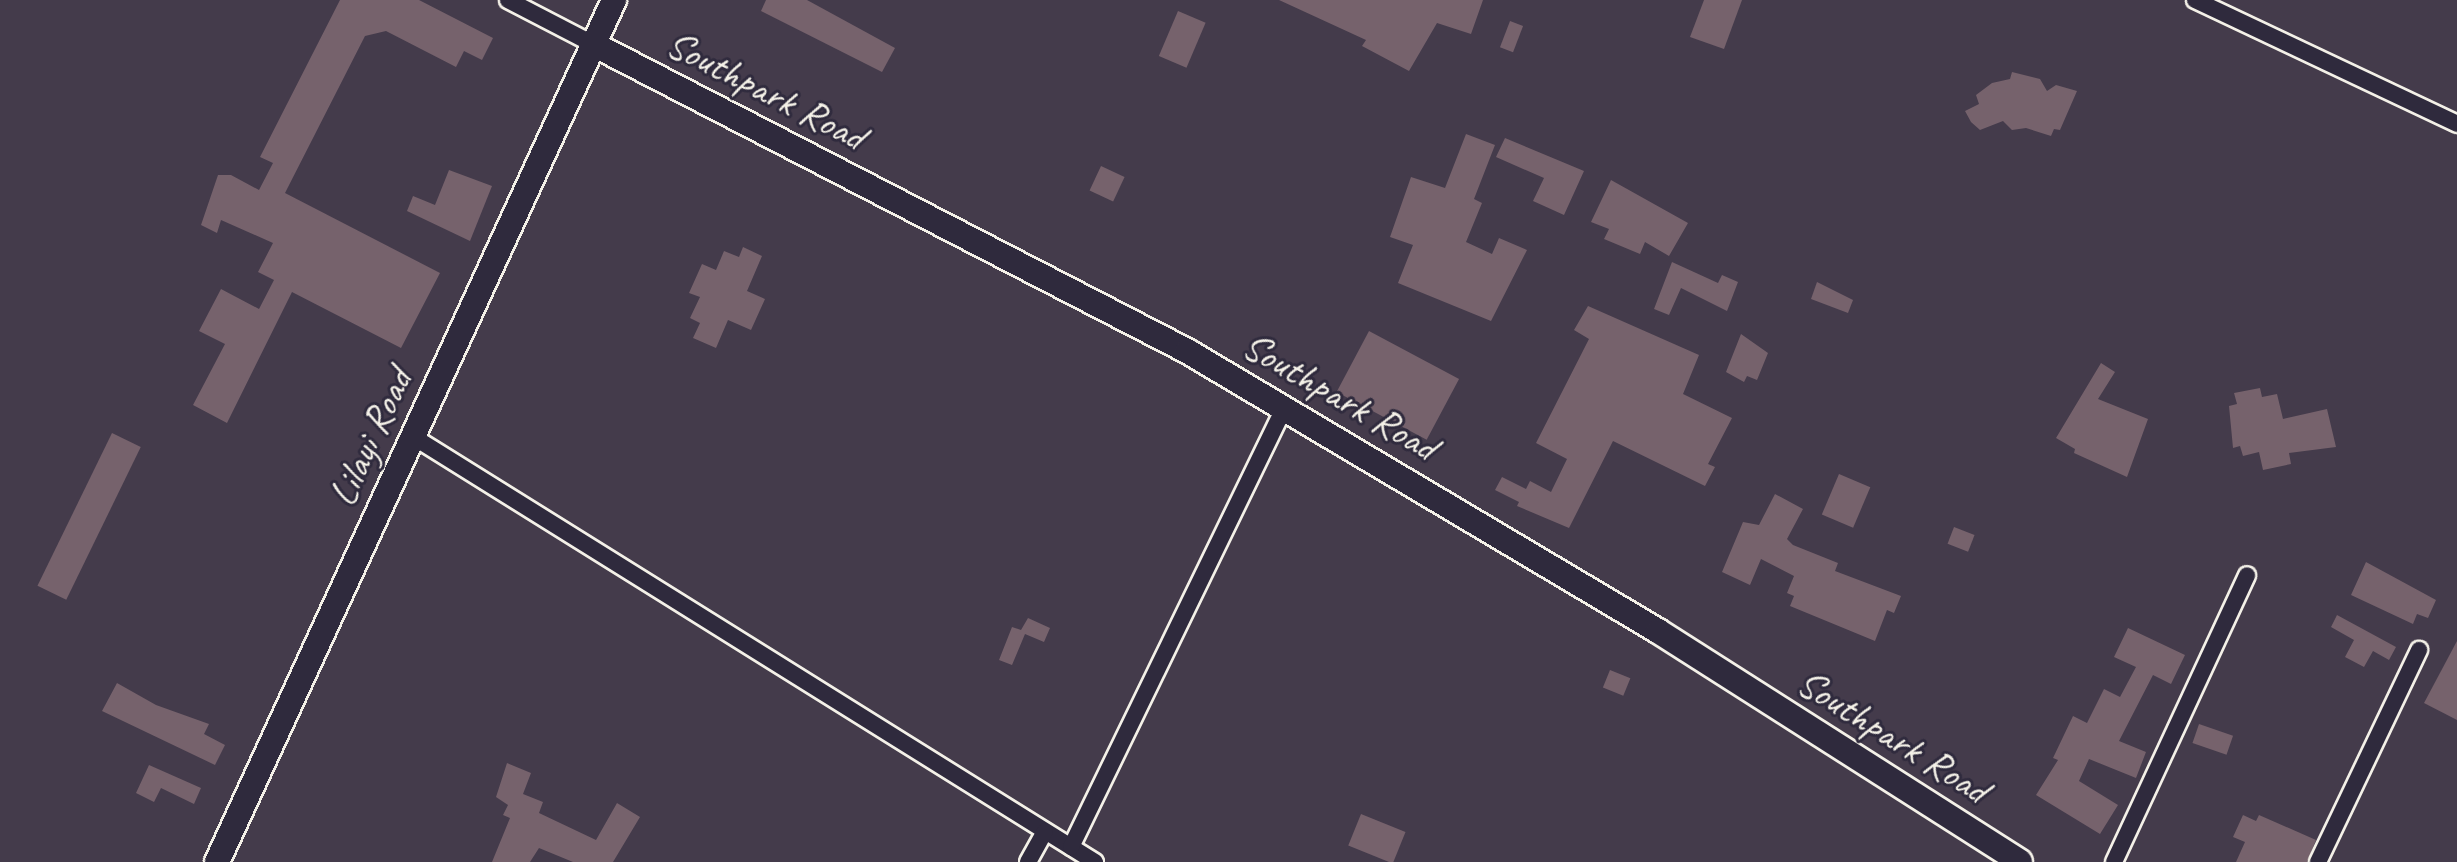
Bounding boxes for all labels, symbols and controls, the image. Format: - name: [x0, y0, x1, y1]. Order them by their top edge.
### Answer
- street label: Southpark Road: [659, 19, 873, 161]
- street label: Southpark Road: [1234, 321, 1446, 471]
- street label: Lilayi Road: [318, 361, 422, 513]
- street label: Southpark Road: [1788, 658, 1998, 814]

